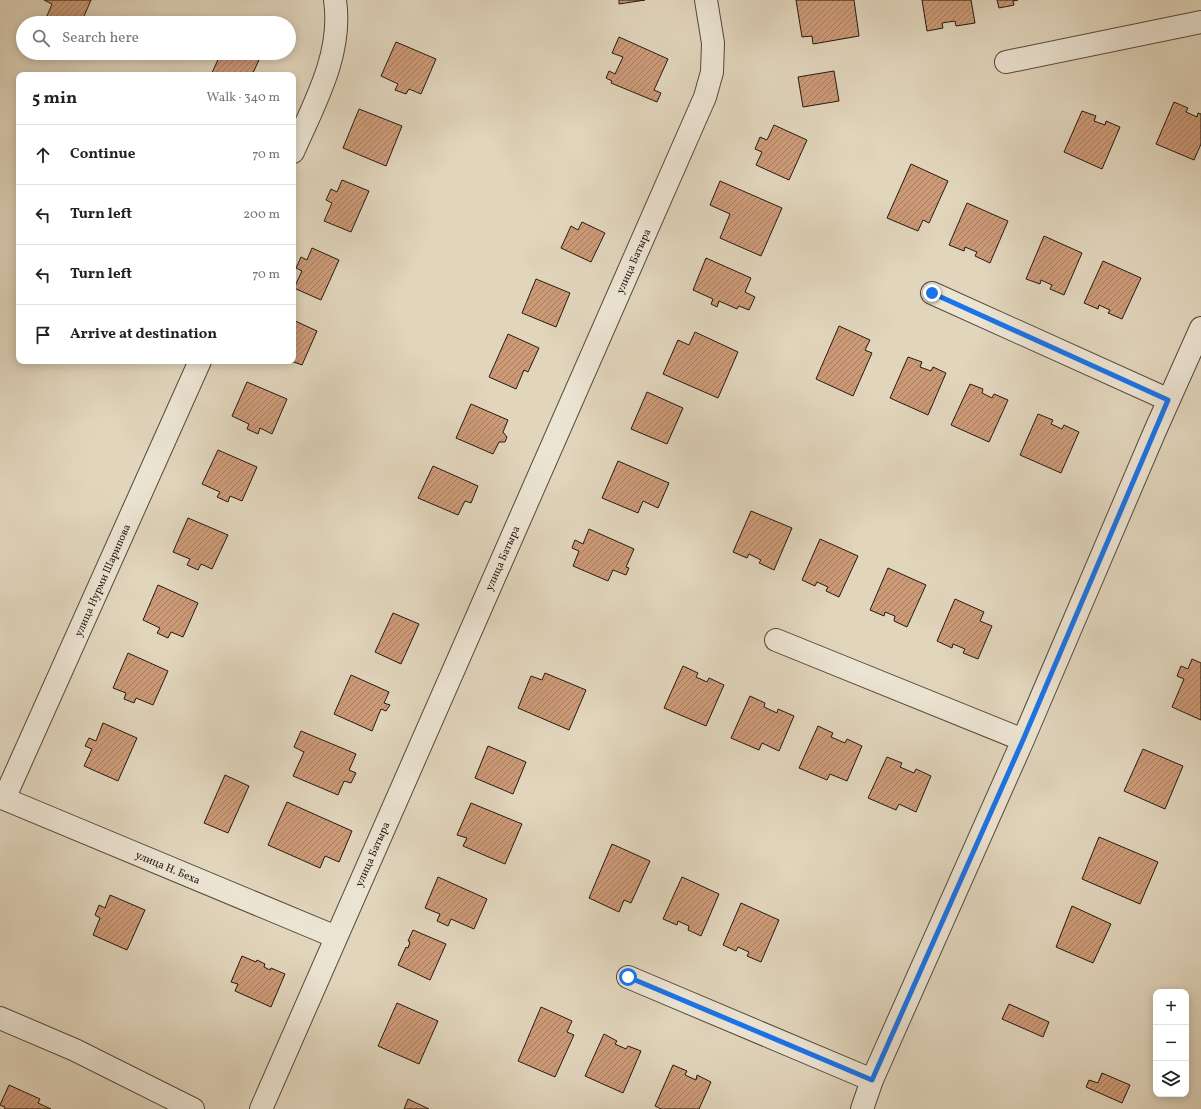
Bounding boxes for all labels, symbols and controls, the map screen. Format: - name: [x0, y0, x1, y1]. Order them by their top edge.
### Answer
- search box: [16, 16, 296, 60]
- icon: search: [30, 27, 52, 49]
- text: Search here: [62, 28, 139, 49]
- text: 5 min: [32, 87, 77, 110]
- text: Walk · 340 m: [207, 89, 280, 107]
- icon: ahead: [32, 144, 54, 166]
- text: Continue: [70, 144, 135, 165]
- text: 70 m: [252, 146, 280, 164]
- icon: left: [32, 204, 54, 226]
- text: Turn left: [70, 204, 132, 225]
- text: 200 m: [243, 206, 280, 224]
- street label: улица Батыра: [613, 226, 656, 296]
- icon: left: [32, 264, 54, 286]
- text: Turn left: [70, 264, 132, 285]
- text: 70 m: [252, 266, 280, 284]
- route end: [923, 284, 941, 302]
- icon: arrive: [32, 324, 54, 346]
- text: Arrive at destination: [70, 324, 217, 345]
- street label: улица Нурми Шарипова: [72, 521, 135, 639]
- street label: улица Батыра: [482, 523, 525, 593]
- street label: улица Батыра: [352, 819, 395, 889]
- street label: улица Н. Беха: [133, 848, 203, 889]
- route start: [619, 968, 637, 986]
- map controls: [1153, 989, 1189, 1097]
- button: +: [1153, 989, 1189, 1025]
- button: −: [1153, 1025, 1189, 1061]
- button: layers: [1153, 1061, 1189, 1097]

